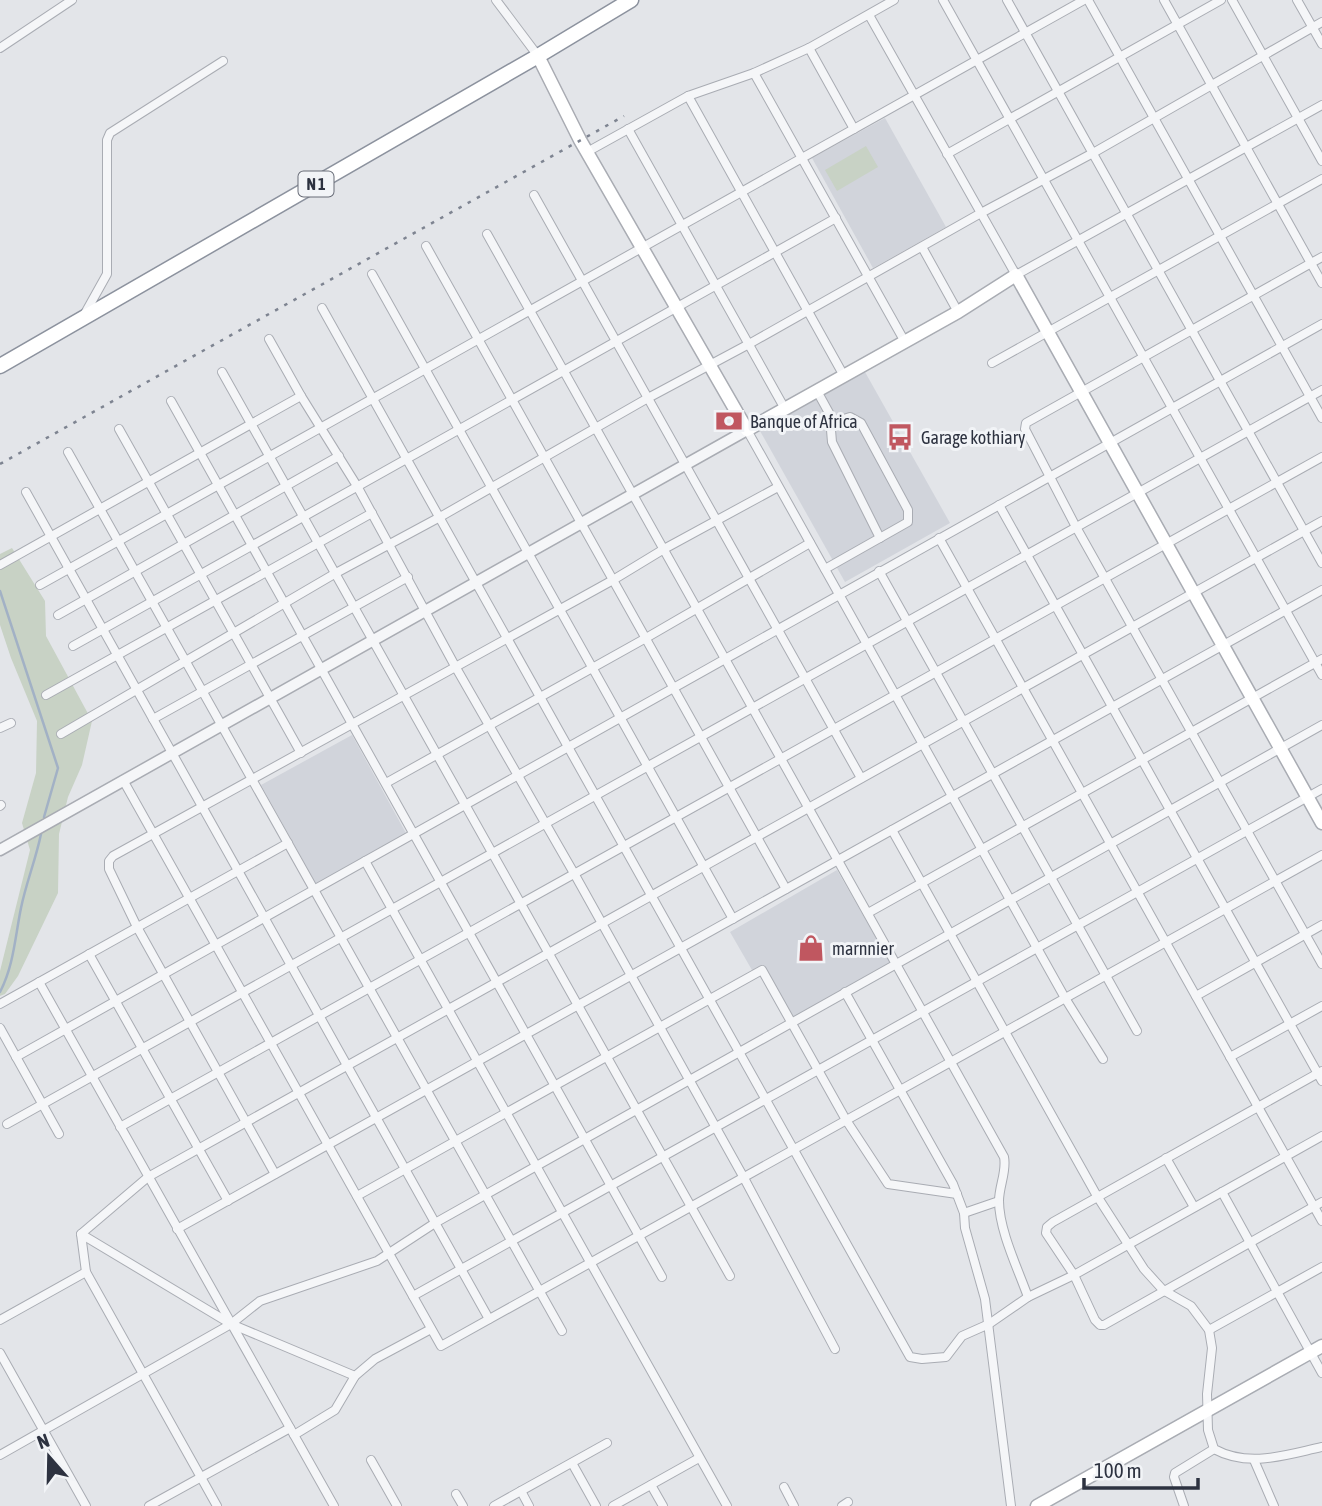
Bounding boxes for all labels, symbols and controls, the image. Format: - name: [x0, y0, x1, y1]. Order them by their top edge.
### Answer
- road number: N 1: [298, 172, 334, 196]
- bank icon: Banque of Africa: [714, 406, 744, 436]
- place label: Banque of Africa: [750, 411, 858, 432]
- bus stop icon: Garage kothiary: [885, 422, 915, 452]
- place label: Garage kothiary: [921, 427, 1025, 448]
- shop icon: marnnier: [796, 933, 826, 963]
- place label: marnnier: [832, 938, 894, 959]
- north arrow: [14, 1422, 84, 1492]
- text: N: [34, 1429, 52, 1453]
- scale bar: [1084, 1446, 1198, 1490]
- text: 100 m: [1094, 1458, 1142, 1482]

